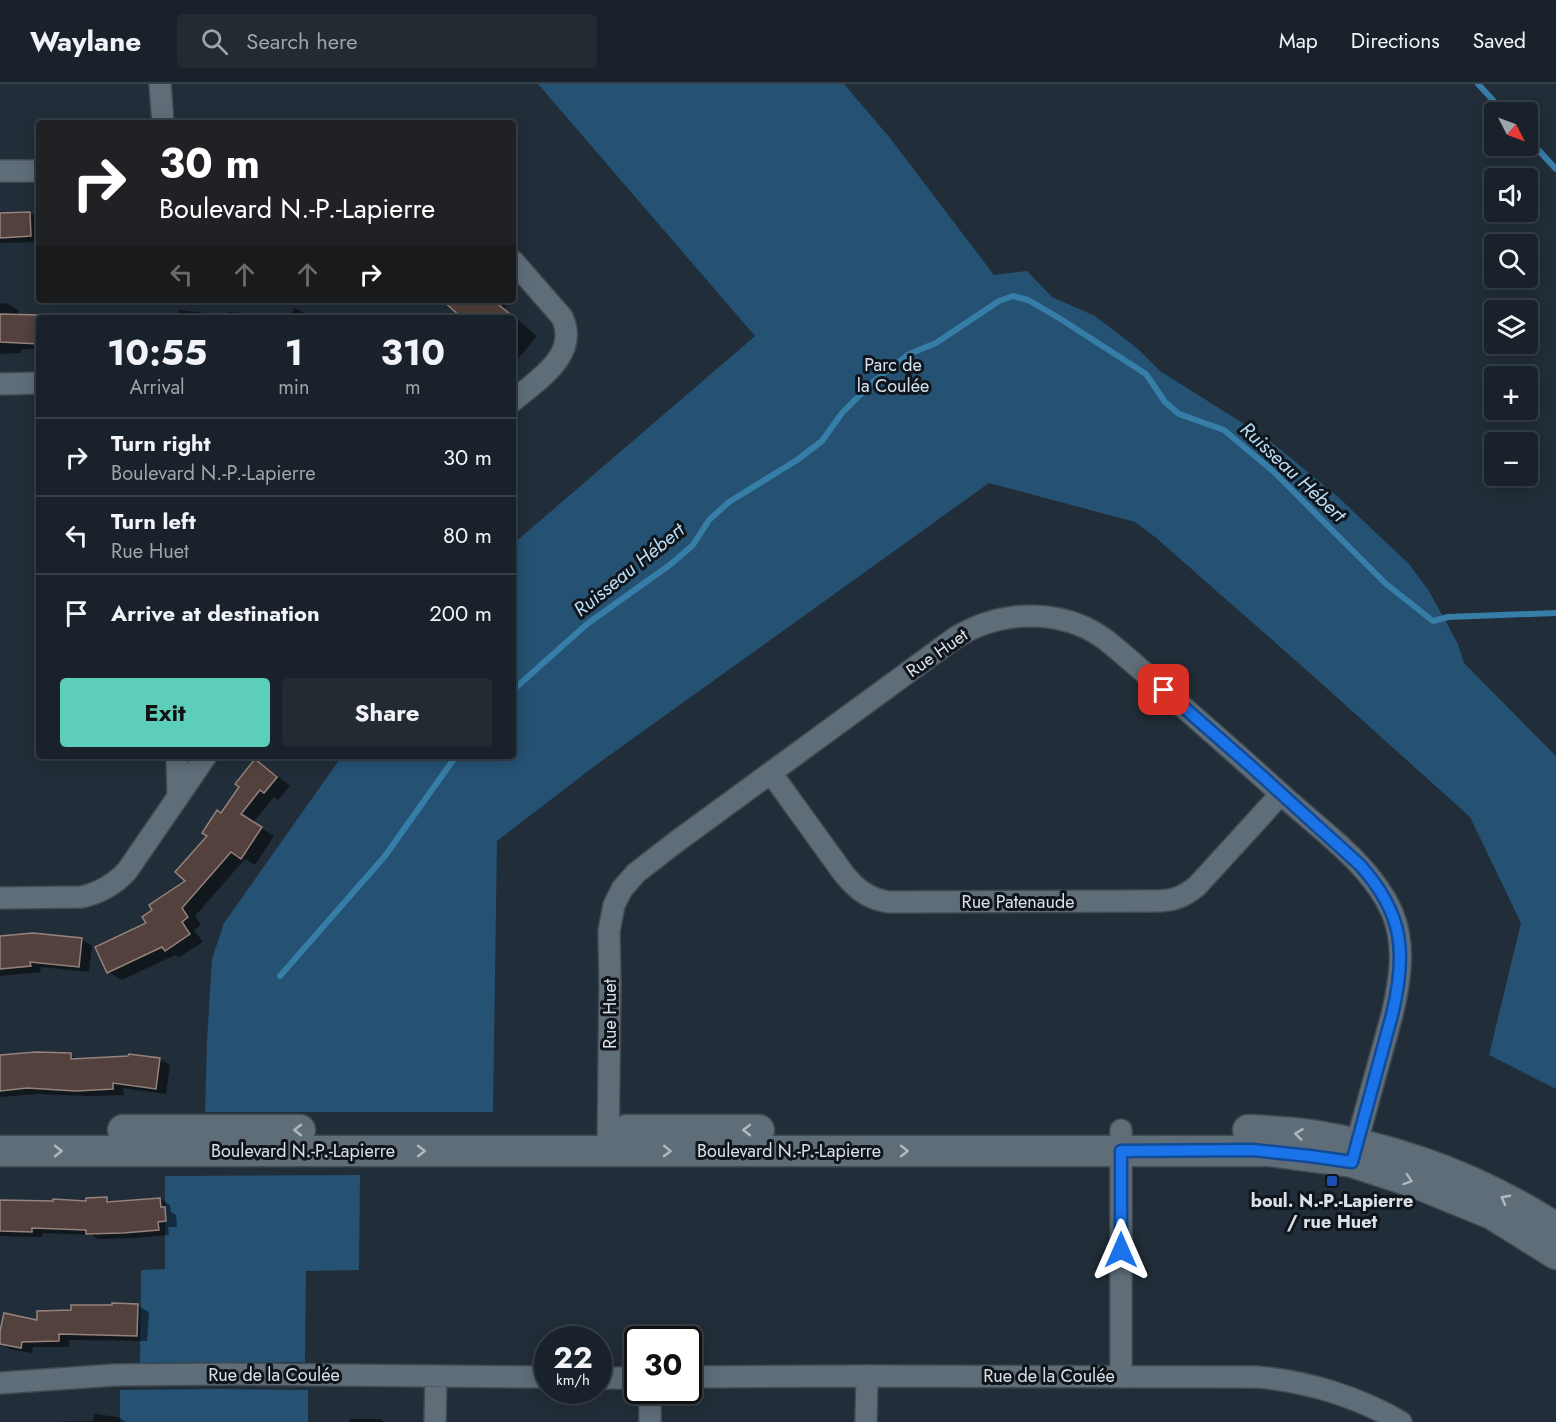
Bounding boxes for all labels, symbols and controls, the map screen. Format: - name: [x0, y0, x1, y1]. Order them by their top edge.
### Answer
- search box: [177, 14, 597, 68]
- text: Waylane: [30, 21, 141, 62]
- icon: search: [198, 25, 231, 58]
- text: Search here: [246, 25, 358, 57]
- text: Map: [1279, 26, 1318, 56]
- text: Directions: [1351, 26, 1440, 56]
- text: Saved: [1473, 26, 1526, 56]
- north arrow: [1484, 102, 1538, 156]
- map controls: [1484, 102, 1538, 486]
- text: 30 m: [159, 133, 260, 194]
- icon: right: [60, 144, 138, 222]
- button: sound: [1484, 168, 1538, 222]
- text: Boulevard N.-P.-Lapierre: [159, 189, 435, 228]
- button: search: [1484, 234, 1538, 288]
- icon: left: [165, 258, 198, 291]
- icon: ahead: [228, 258, 261, 291]
- icon: ahead: [291, 258, 324, 291]
- icon: right: [354, 258, 387, 291]
- button: layers: [1484, 300, 1538, 354]
- text: 10:55: [107, 326, 207, 378]
- text: 1: [285, 326, 303, 378]
- text: 310: [380, 326, 445, 378]
- park label: Parc de la Coulée: [857, 352, 929, 399]
- button: +: [1484, 366, 1538, 420]
- text: Arrival: [130, 373, 185, 402]
- text: min: [278, 373, 309, 402]
- text: m: [405, 373, 421, 402]
- water label: Ruisseau Hébert: [1234, 415, 1353, 530]
- text: Turn right: [111, 427, 211, 459]
- button: −: [1484, 432, 1538, 486]
- icon: right: [60, 441, 93, 474]
- text: 30 m: [443, 441, 492, 473]
- text: Boulevard N.-P.-Lapierre: [111, 459, 316, 488]
- text: Turn left: [111, 505, 196, 537]
- water label: Ruisseau Hébert: [567, 515, 692, 624]
- icon: left: [60, 519, 93, 552]
- text: 80 m: [443, 519, 492, 551]
- text: Rue Huet: [111, 537, 189, 566]
- icon: arrive: [60, 597, 93, 630]
- text: Arrive at destination: [111, 597, 320, 629]
- text: 200 m: [429, 597, 492, 629]
- street label: Rue Huet: [901, 622, 974, 684]
- pin: [1138, 664, 1189, 715]
- icon: arrive: [1147, 673, 1180, 706]
- button: Exit: [60, 678, 270, 747]
- button: Share: [282, 678, 492, 747]
- street label: Rue Patenaude: [962, 889, 1074, 915]
- street label: Rue Huet: [597, 978, 623, 1049]
- one-way arrow: [294, 1124, 303, 1136]
- one-way arrow: [743, 1124, 752, 1136]
- one-way arrow: [1295, 1128, 1304, 1140]
- street label: Boulevard N.-P.-Lapierre: [211, 1138, 395, 1164]
- street label: Boulevard N.-P.-Lapierre: [697, 1138, 881, 1164]
- one-way arrow: [54, 1145, 63, 1157]
- one-way arrow: [417, 1145, 426, 1157]
- one-way arrow: [662, 1145, 671, 1157]
- one-way arrow: [899, 1145, 908, 1157]
- one-way arrow: [1402, 1172, 1413, 1185]
- marker: boul. N.-P.-Lapierre / rue Huet: [1325, 1174, 1339, 1188]
- place label: boul. N.-P.-Lapierre / rue Huet: [1251, 1188, 1413, 1235]
- one-way arrow: [1501, 1195, 1511, 1206]
- position arrow: [1089, 1218, 1153, 1282]
- speed limit sign: 30: [624, 1326, 702, 1404]
- text: 22: [553, 1336, 593, 1379]
- street label: Rue de la Coulée: [208, 1362, 340, 1388]
- street label: Rue de la Coulée: [983, 1363, 1115, 1389]
- text: km/h: [556, 1369, 590, 1391]

